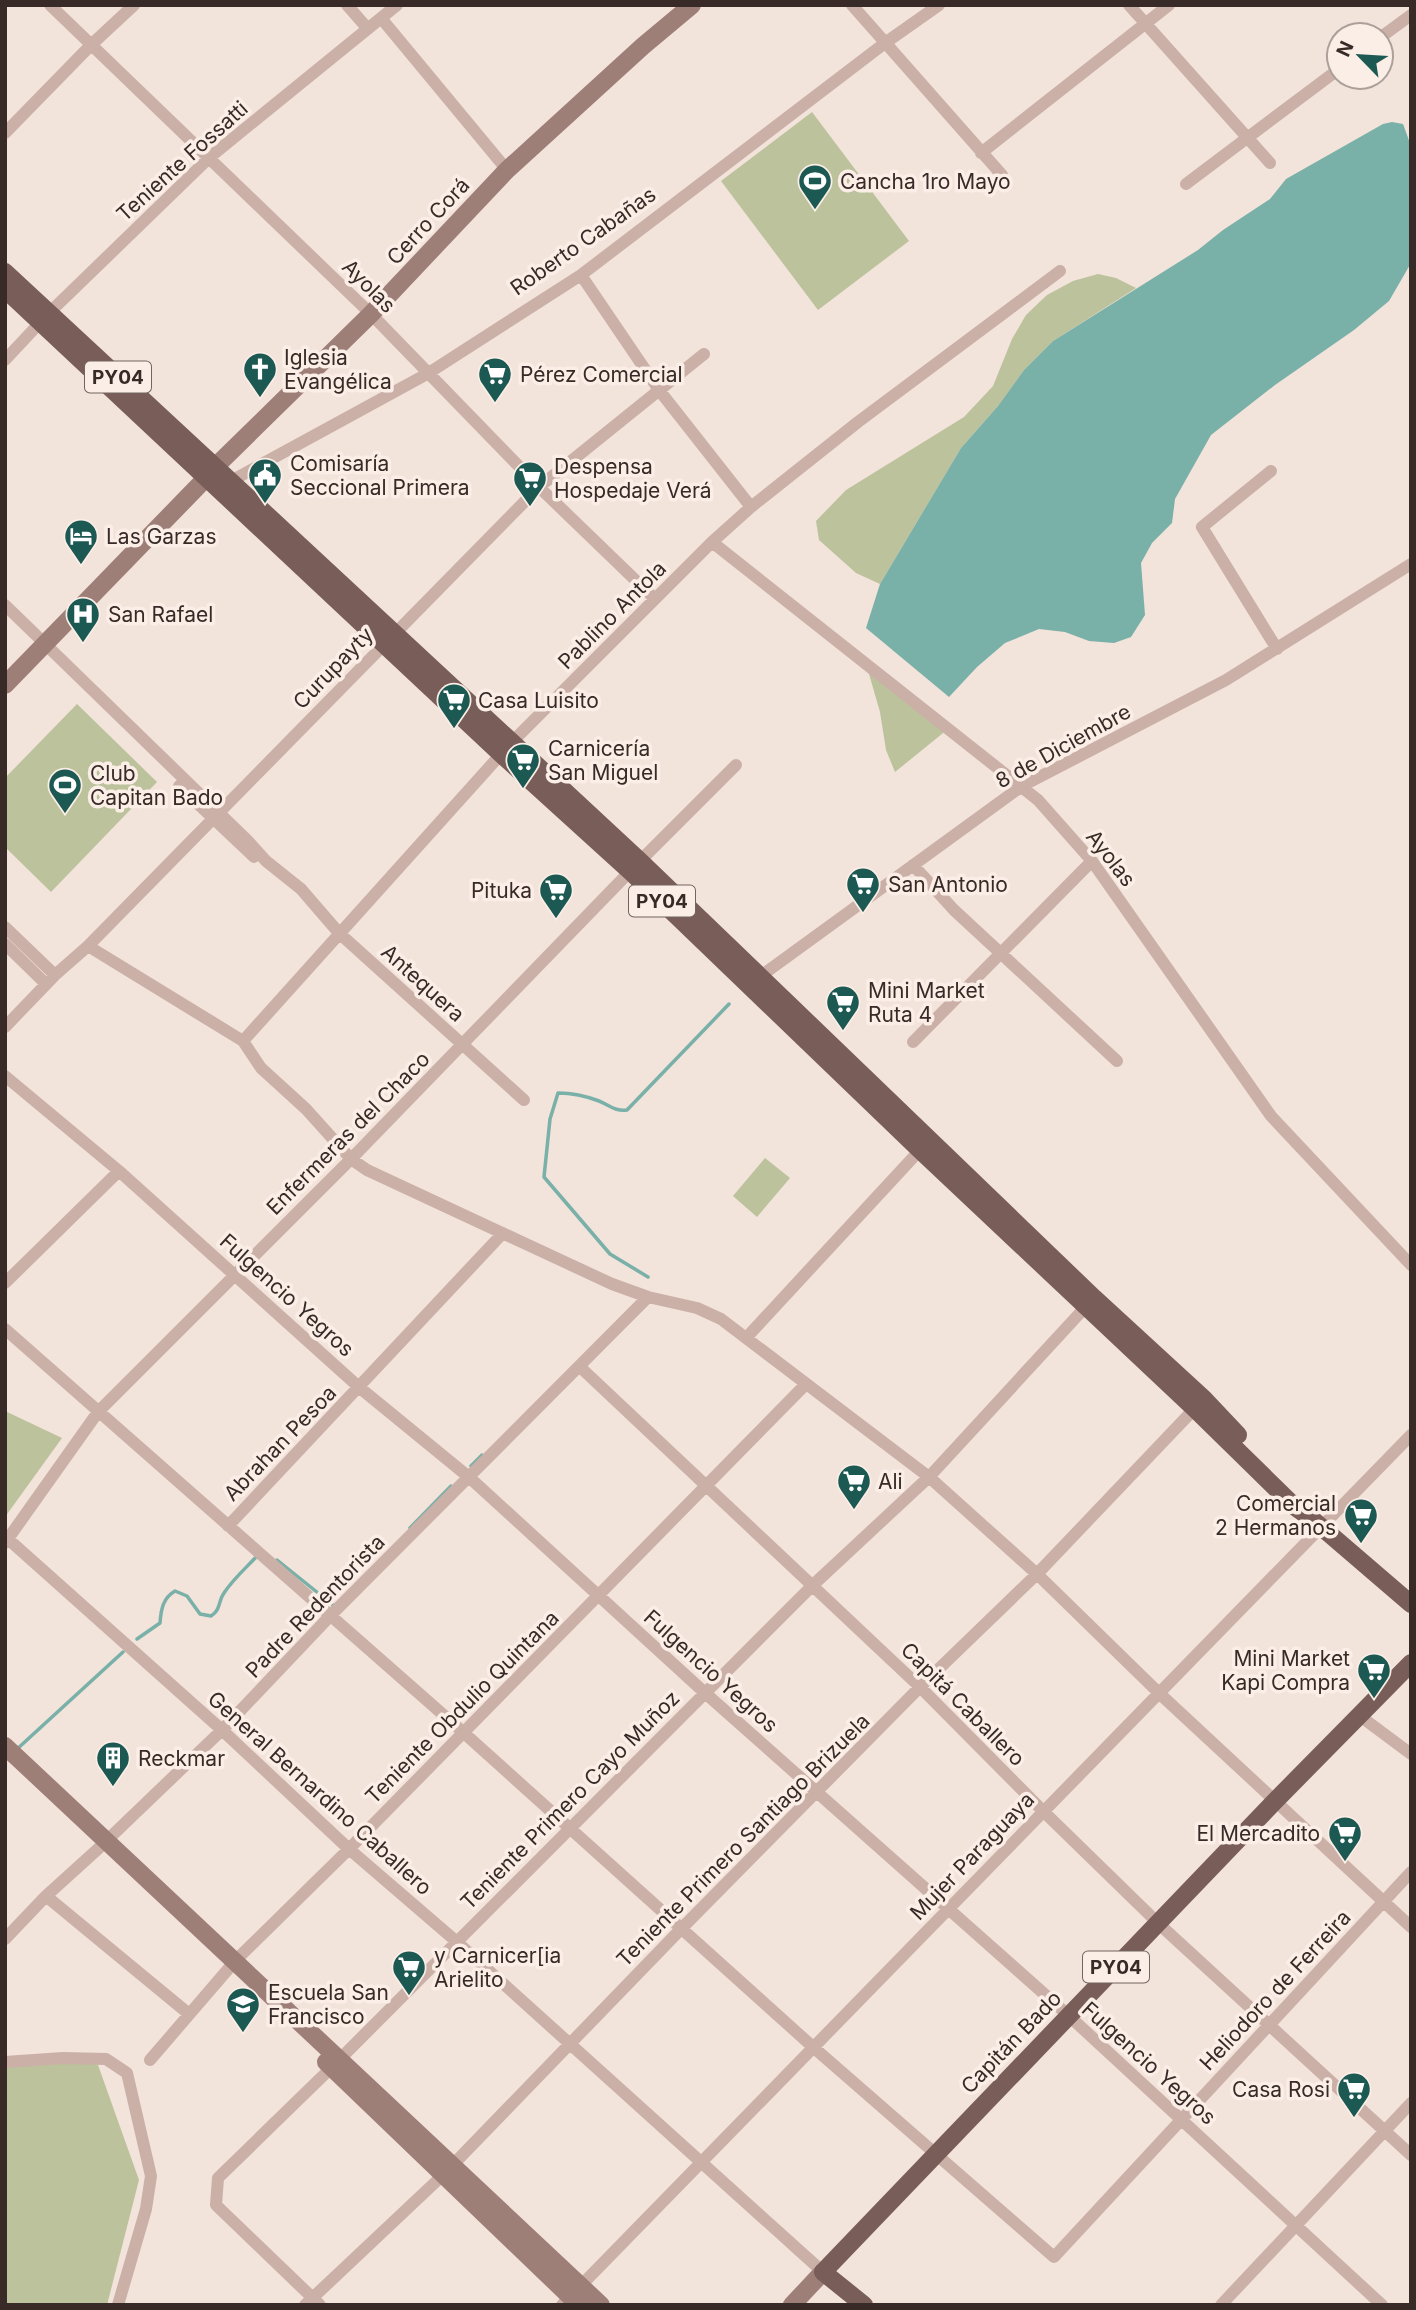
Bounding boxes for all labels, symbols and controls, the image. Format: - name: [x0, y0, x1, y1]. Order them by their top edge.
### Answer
- north arrow: [1325, 21, 1395, 91]
- text: N: [1332, 38, 1359, 60]
- street label: Teniente Fossatti: [111, 96, 253, 226]
- sports icon: Cancha 1ro Mayo: [796, 162, 834, 211]
- place label: Cancha 1ro Mayo: [840, 169, 1011, 194]
- street label: Cerro Corá: [382, 172, 474, 270]
- street label: Roberto Cabañas: [506, 182, 660, 300]
- street label: Ayolas: [337, 254, 401, 318]
- place label: Iglesia Evangélica: [284, 345, 392, 394]
- church icon: Iglesia Evangélica: [241, 350, 279, 399]
- supermarket icon: Pérez Comercial: [476, 355, 514, 404]
- road number: PY04: [85, 362, 151, 392]
- place label: Pérez Comercial: [520, 362, 683, 387]
- place label: Comisaría Seccional Primera: [290, 451, 470, 500]
- place label: Despensa Hospedaje Verá: [554, 454, 712, 503]
- public building icon: Comisaría Seccional Primera: [246, 456, 284, 505]
- supermarket icon: Despensa Hospedaje Verá: [511, 459, 549, 508]
- hotel icon: Las Garzas: [62, 517, 100, 566]
- place label: Las Garzas: [106, 524, 217, 549]
- street label: Pablino Antola: [553, 556, 671, 674]
- hospital icon: San Rafael: [64, 595, 102, 644]
- place label: San Rafael: [108, 602, 213, 627]
- street label: Curupayty: [288, 622, 378, 714]
- supermarket icon: Casa Luisito: [435, 681, 473, 730]
- place label: Casa Luisito: [478, 688, 599, 713]
- street label: 8 de Diciembre: [991, 699, 1135, 793]
- place label: Carnicería San Miguel: [548, 736, 658, 785]
- supermarket icon: Carnicería San Miguel: [504, 741, 542, 790]
- place label: Club Capitan Bado: [90, 761, 223, 810]
- sports icon: Club Capitan Bado: [46, 766, 84, 815]
- street label: Ayolas: [1081, 825, 1141, 891]
- supermarket icon: San Antonio: [844, 865, 882, 914]
- supermarket icon: Pituka: [537, 871, 575, 920]
- place label: San Antonio: [888, 872, 1008, 897]
- place label: Pituka: [471, 878, 532, 903]
- road number: PY04: [629, 886, 695, 917]
- street label: Antequera: [376, 939, 470, 1027]
- place label: Mini Market Ruta 4: [868, 978, 985, 1027]
- supermarket icon: Mini Market Ruta 4: [824, 983, 862, 1032]
- street label: Enfermeras del Chaco: [261, 1046, 435, 1220]
- street label: Fulgencio Yegros: [215, 1228, 359, 1362]
- street label: Abrahan Pesoa: [219, 1380, 341, 1506]
- supermarket icon: Ali: [835, 1462, 873, 1511]
- place label: Ali: [878, 1469, 903, 1494]
- place label: Comercial 2 Hermanos: [1215, 1491, 1336, 1540]
- supermarket icon: Comercial 2 Hermanos: [1342, 1496, 1380, 1545]
- street label: Padre Redentorista: [240, 1529, 390, 1683]
- street label: Fulgencio Yegros: [639, 1604, 783, 1738]
- street label: Teniente Obdulio Quintana: [360, 1605, 564, 1809]
- street label: Capitá Caballero: [896, 1637, 1030, 1771]
- place label: Mini Market Kapi Compra: [1221, 1646, 1350, 1695]
- supermarket icon: Mini Market Kapi Compra: [1355, 1651, 1393, 1700]
- street label: Teniente Primero Cayo Muñoz: [455, 1685, 685, 1915]
- street label: General Bernardino Caballero: [203, 1686, 437, 1900]
- street label: Teniente Primero Santiago Brizuela: [611, 1708, 875, 1972]
- building icon: Reckmar: [94, 1739, 132, 1788]
- place label: Reckmar: [138, 1746, 225, 1771]
- street label: Mujer Paraguaya: [905, 1787, 1039, 1925]
- supermarket icon: El Mercadito: [1326, 1814, 1364, 1863]
- place label: El Mercadito: [1196, 1821, 1320, 1846]
- street label: Heliodoro de Ferreira: [1194, 1905, 1356, 2075]
- place label: y Carnicer[ia Arielito: [434, 1943, 561, 1992]
- supermarket icon: y Carnicer[ia Arielito: [390, 1948, 428, 1997]
- road number: PY04: [1083, 1952, 1149, 1982]
- place label: Escuela San Francisco: [268, 1980, 389, 2029]
- school or university icon: Escuela San Francisco: [224, 1985, 262, 2034]
- street label: Capitán Bado: [956, 1985, 1066, 2099]
- street label: Fulgencio Yegros: [1077, 1996, 1221, 2130]
- supermarket icon: Casa Rosi: [1335, 2070, 1373, 2119]
- place label: Casa Rosi: [1232, 2077, 1330, 2102]

